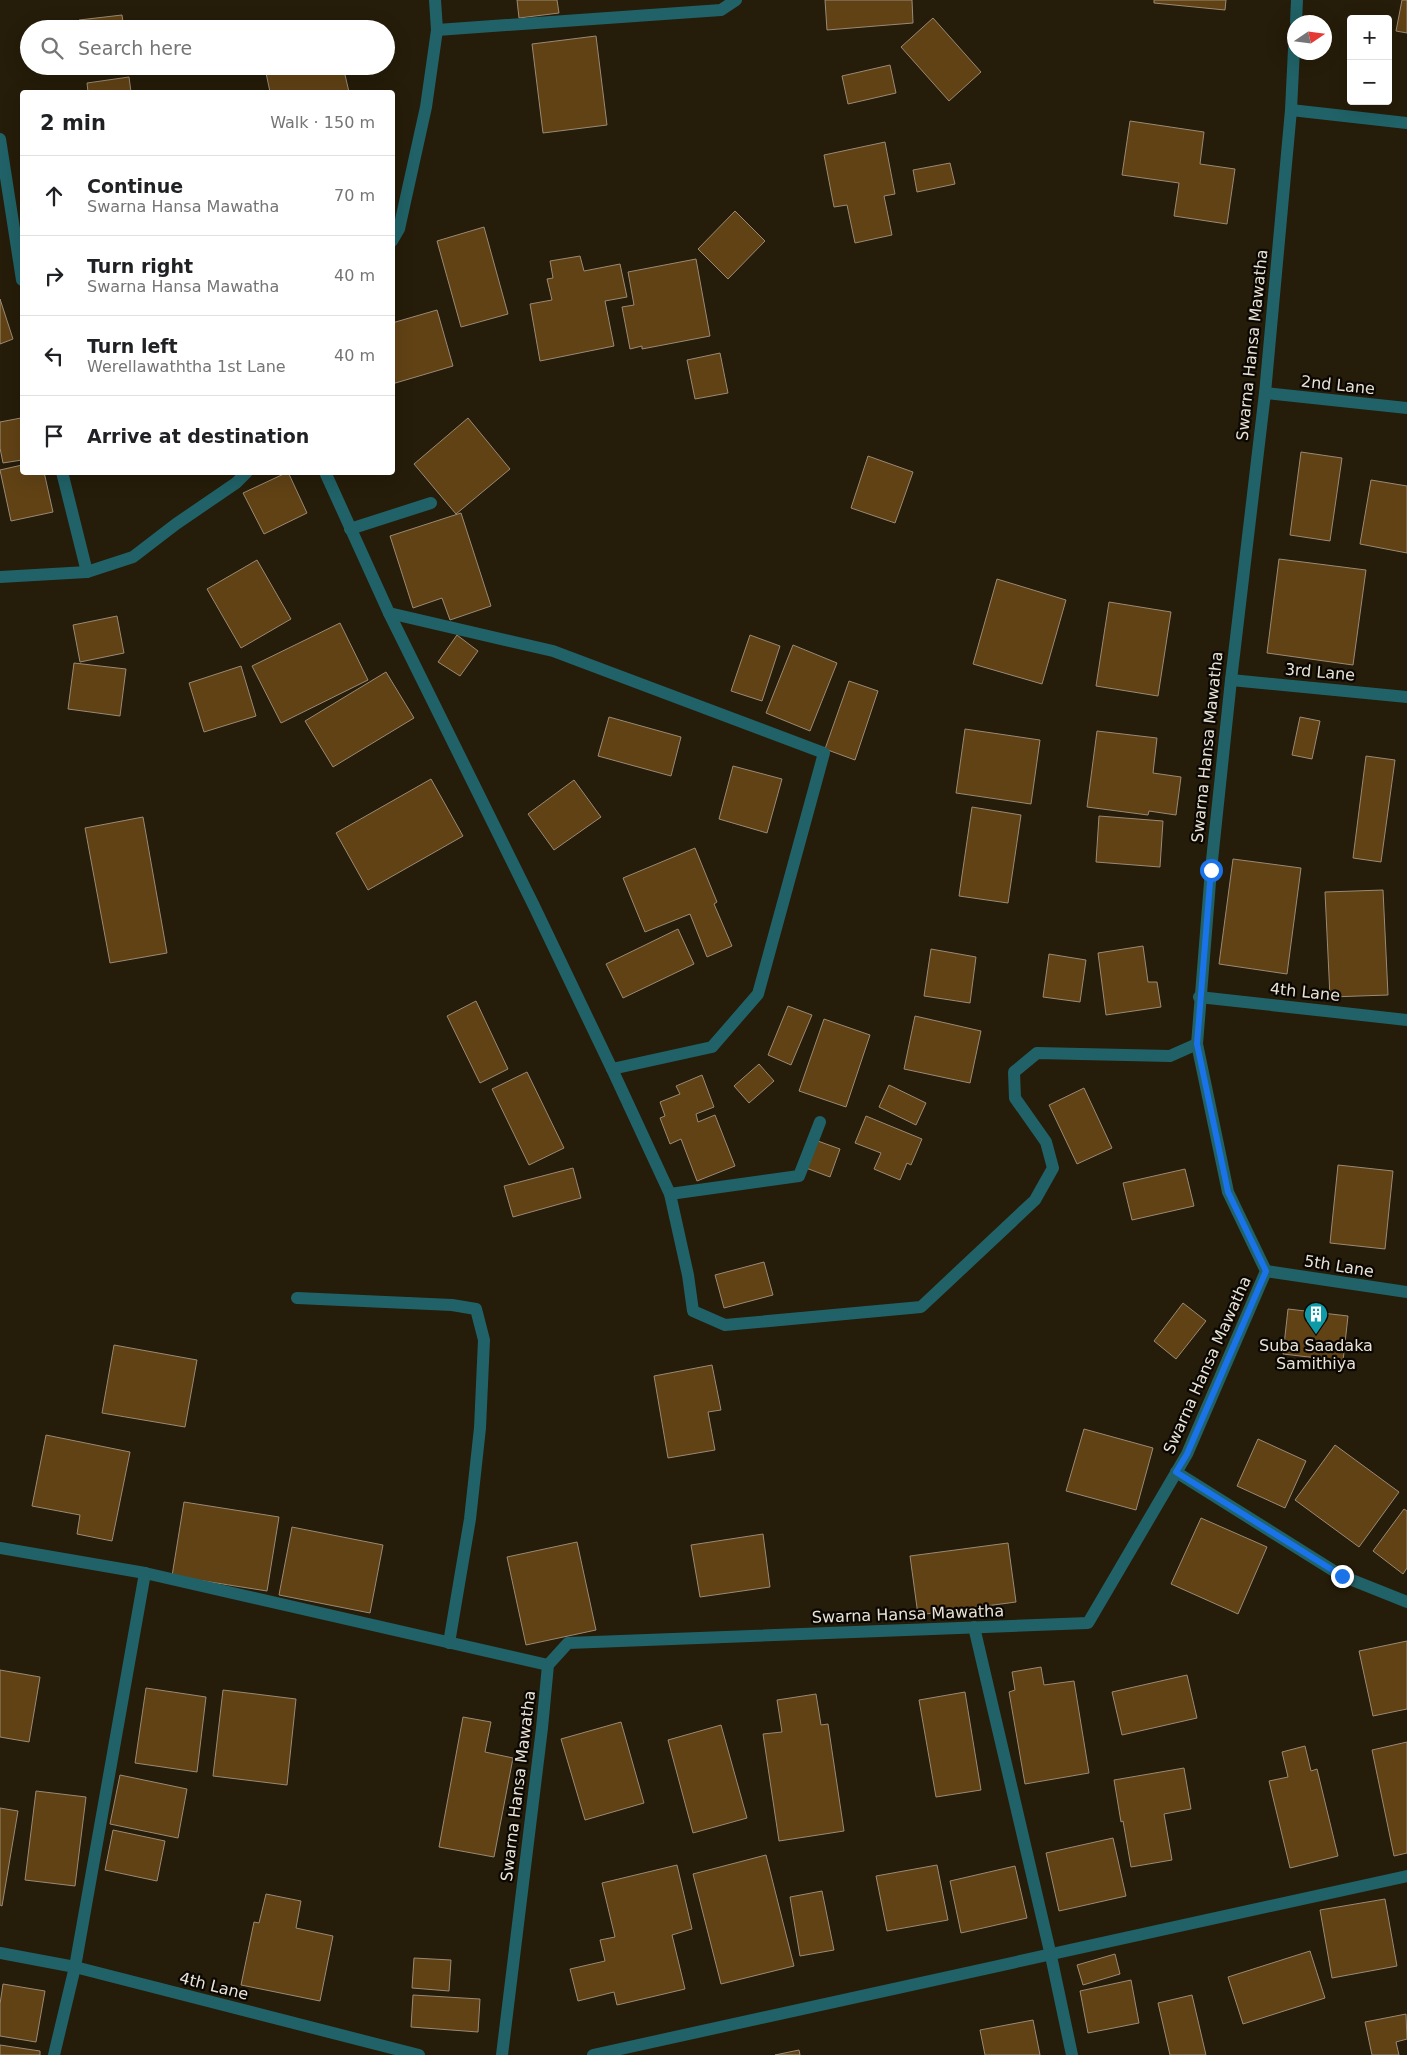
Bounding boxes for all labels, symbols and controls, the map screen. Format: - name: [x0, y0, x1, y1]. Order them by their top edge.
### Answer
- north arrow: [1287, 15, 1332, 60]
- map controls: [1347, 15, 1392, 105]
- button: +: [1347, 15, 1392, 60]
- search box: [20, 20, 395, 75]
- icon: search: [38, 34, 66, 62]
- text: Search here: [78, 37, 192, 59]
- button: −: [1347, 60, 1392, 105]
- text: 2 min: [40, 111, 106, 135]
- text: Walk · 150 m: [270, 113, 375, 132]
- text: Continue: [87, 175, 183, 197]
- icon: ahead: [40, 182, 68, 210]
- text: 70 m: [334, 186, 375, 205]
- text: Swarna Hansa Mawatha: [87, 197, 279, 216]
- street label: Swarna Hansa Mawatha: [1233, 248, 1271, 442]
- text: Turn right: [87, 255, 193, 277]
- icon: right: [40, 262, 68, 290]
- text: 40 m: [334, 266, 375, 285]
- text: Swarna Hansa Mawatha: [87, 277, 279, 296]
- text: Turn left: [87, 335, 178, 357]
- icon: left: [40, 342, 68, 370]
- text: 40 m: [334, 346, 375, 365]
- text: Werellawaththa 1st Lane: [87, 357, 286, 376]
- street label: 2nd Lane: [1300, 372, 1376, 398]
- icon: arrive: [40, 422, 68, 450]
- text: Arrive at destination: [87, 425, 309, 447]
- street label: Swarna Hansa Mawatha: [1188, 650, 1226, 844]
- street label: 3rd Lane: [1284, 659, 1356, 685]
- route start: [1200, 859, 1223, 882]
- street label: 4th Lane: [1269, 979, 1341, 1005]
- street label: 5th Lane: [1303, 1251, 1375, 1281]
- street label: Swarna Hansa Mawatha: [1159, 1273, 1255, 1457]
- building icon: Suba Saadaka Samithiya: [1303, 1301, 1329, 1335]
- place label: Suba Saadaka Samithiya: [1259, 1336, 1373, 1373]
- route end: [1331, 1565, 1354, 1588]
- street label: Swarna Hansa Mawatha: [812, 1601, 1004, 1627]
- street label: Swarna Hansa Mawatha: [497, 1689, 539, 1883]
- street label: 4th Lane: [178, 1968, 250, 2004]

